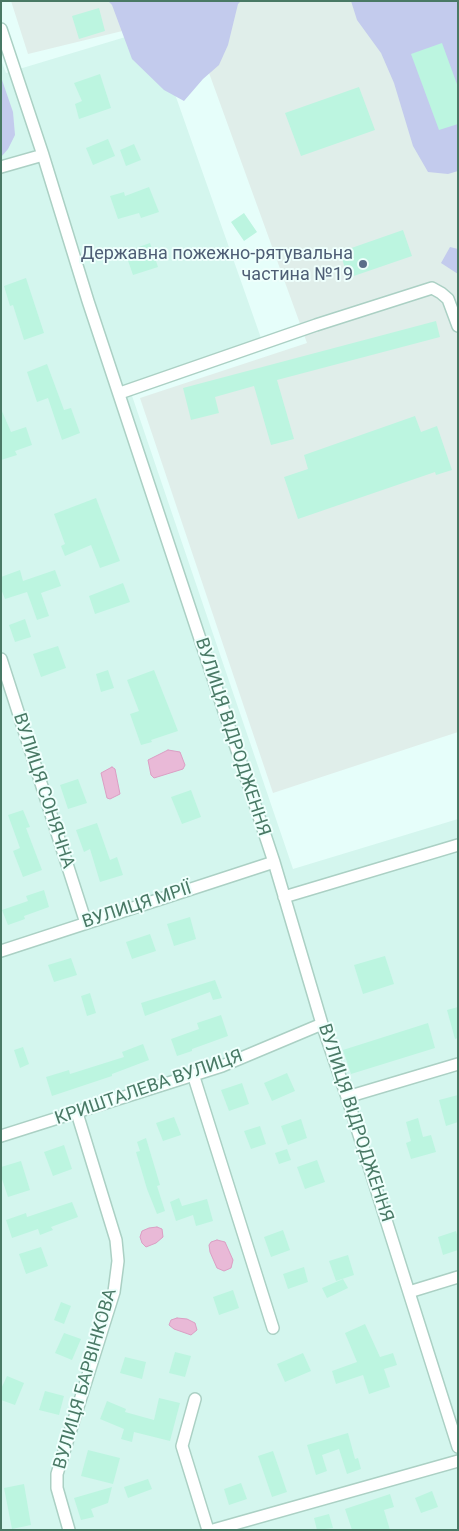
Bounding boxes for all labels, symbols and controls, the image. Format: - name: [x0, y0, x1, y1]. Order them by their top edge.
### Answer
- place label: Державна пожежно-рятувальна частина №19: [81, 243, 353, 286]
- marker: Державна пожежно-рятувальна частина №19: [357, 258, 369, 270]
- street label: ВУЛИЦЯ ВІДРОДЖЕННЯ: [190, 635, 274, 839]
- street label: ВУЛИЦЯ СОНЯЧНА: [8, 711, 78, 871]
- street label: ВУЛИЦЯ МРІЇ: [80, 878, 194, 934]
- street label: ВУЛИЦЯ ВІДРОДЖЕННЯ: [313, 1021, 397, 1225]
- street label: КРИШТАЛЕВА ВУЛИЦЯ: [52, 1046, 246, 1130]
- street label: ВУЛИЦЯ БАРВІНКОВА: [50, 1286, 122, 1472]

